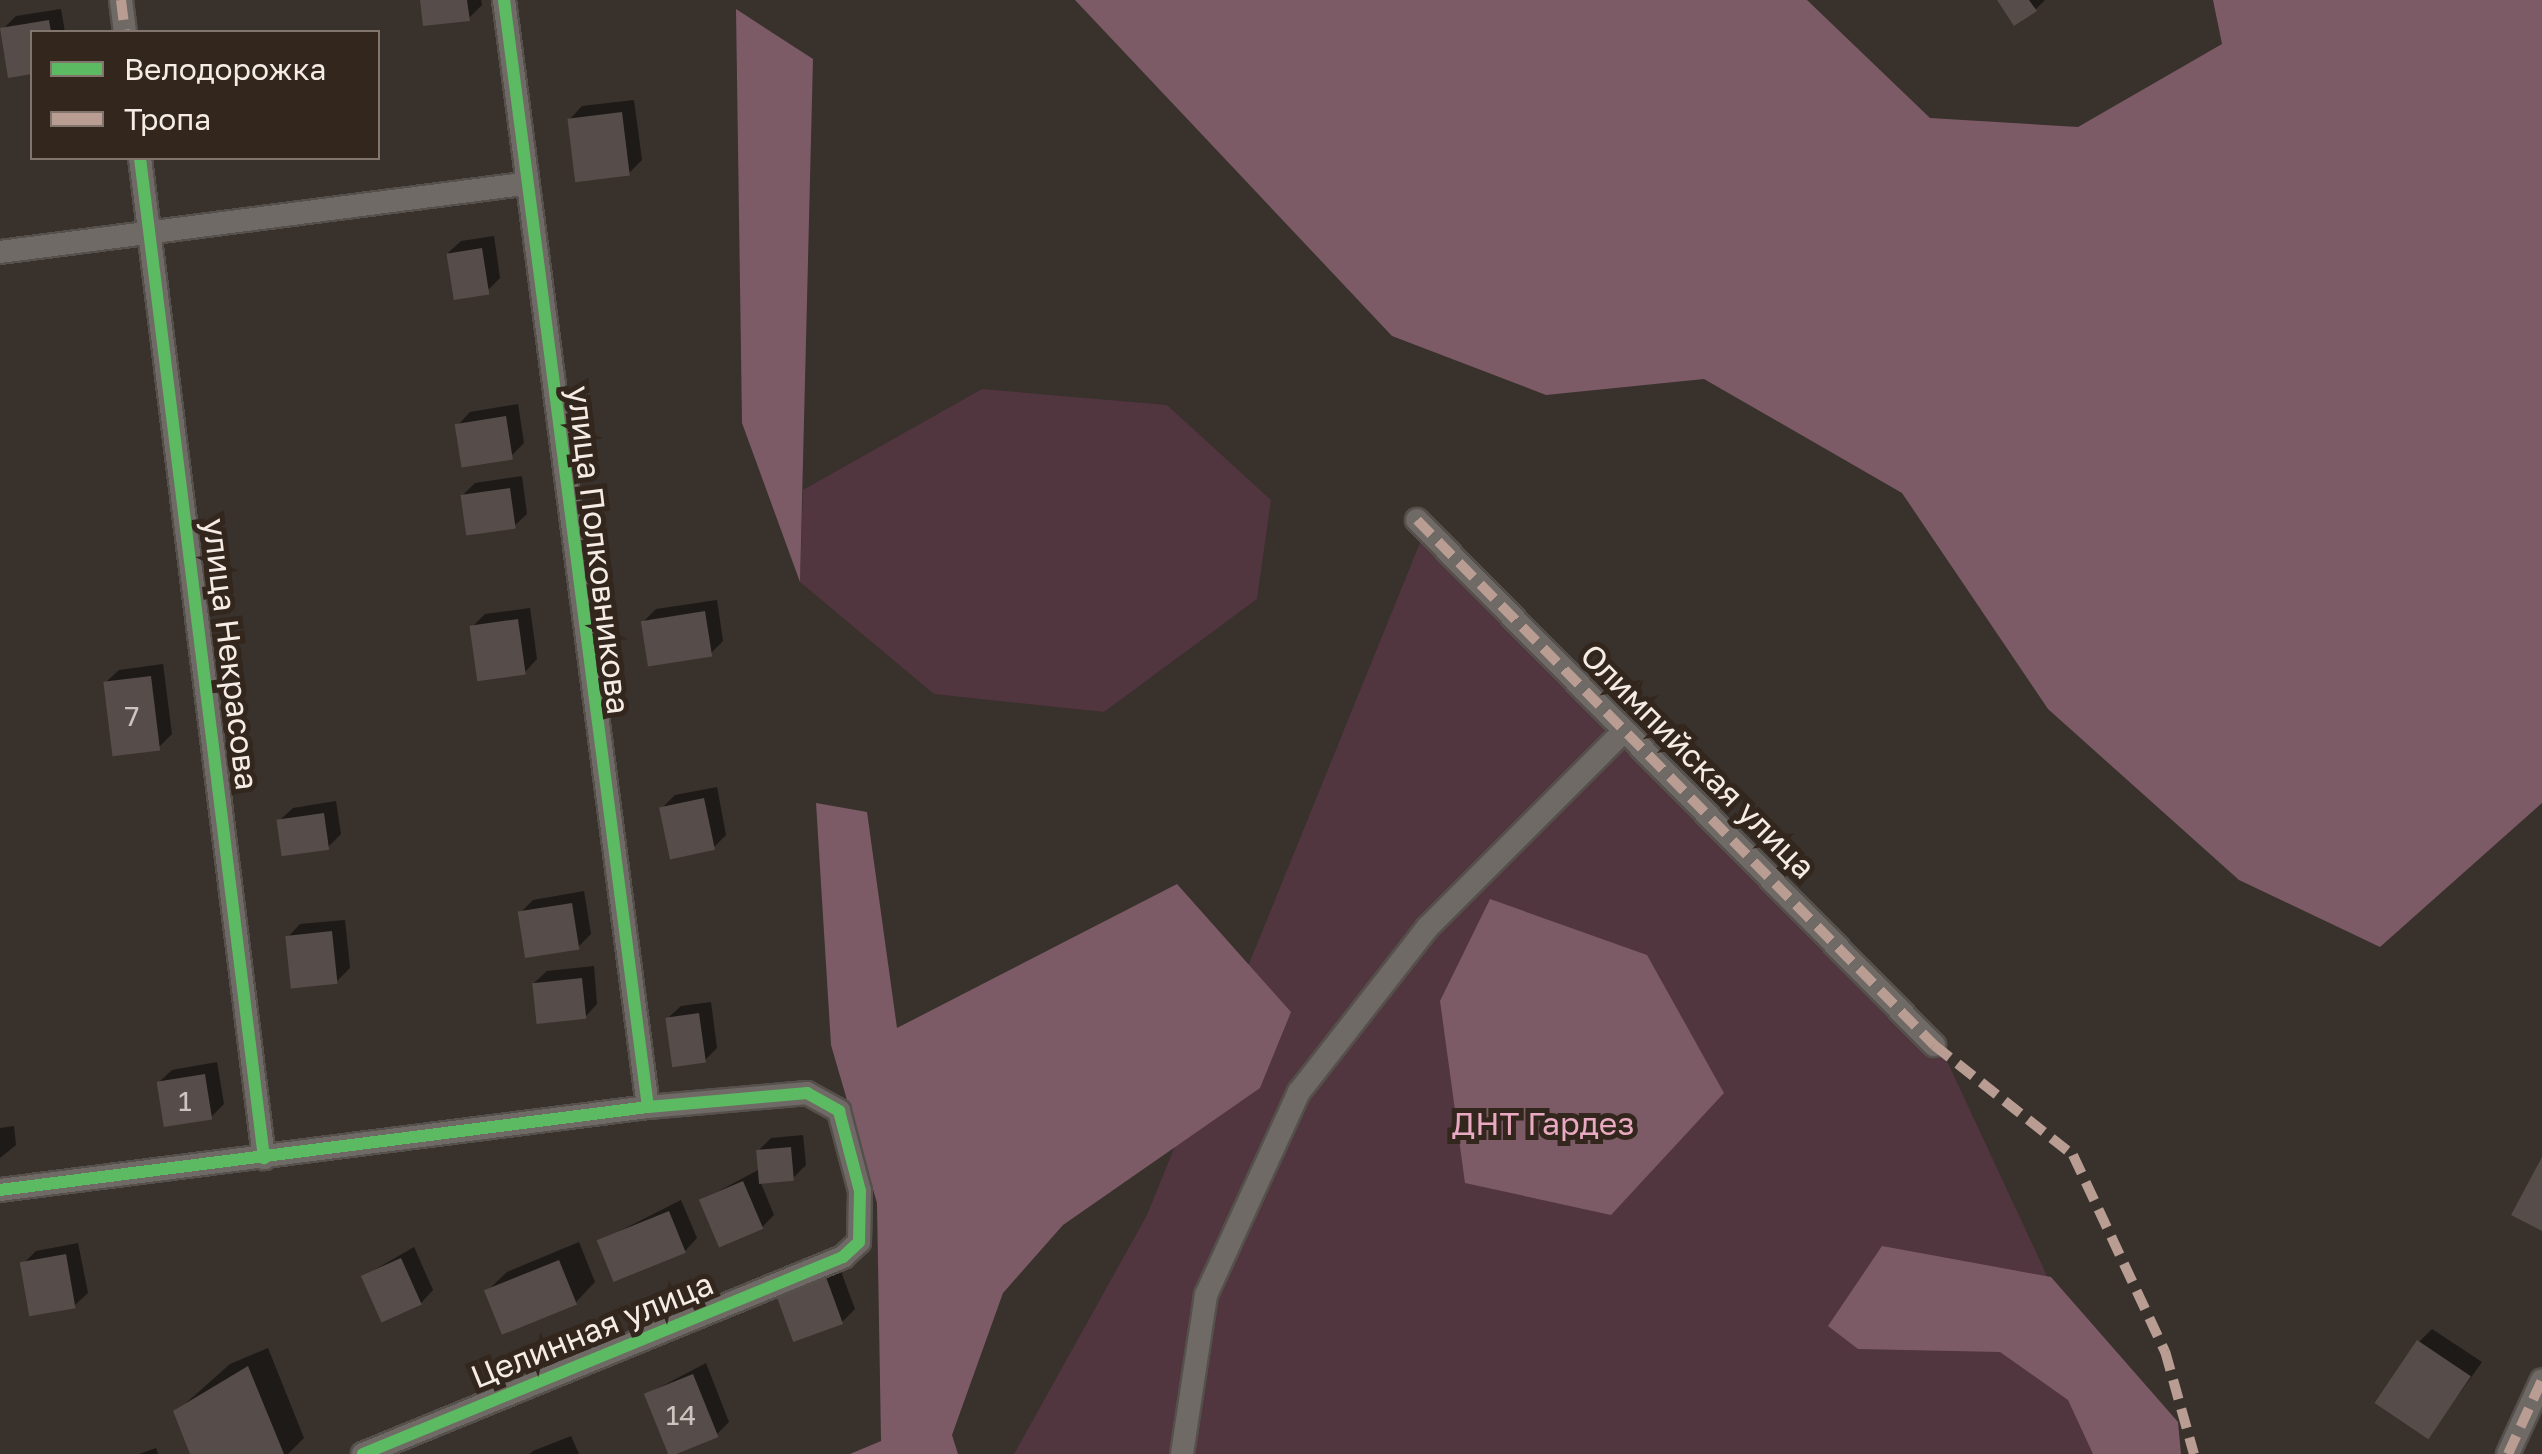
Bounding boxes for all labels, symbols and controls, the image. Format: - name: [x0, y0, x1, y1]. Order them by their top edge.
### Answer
- legend: [30, 30, 380, 160]
- text: Велодорожка: [124, 51, 326, 87]
- text: Тропа: [124, 101, 211, 137]
- street label: улица Полковникова: [560, 384, 638, 716]
- street label: улица Некрасова: [195, 516, 267, 792]
- street label: Олимпийская улица: [1573, 636, 1823, 886]
- house number: 7: [125, 699, 139, 733]
- house number: 1: [178, 1084, 192, 1118]
- park label: ДНТ Гардез: [1452, 1104, 1634, 1142]
- street label: Целинная улица: [465, 1264, 719, 1396]
- house number: 14: [666, 1398, 696, 1432]

